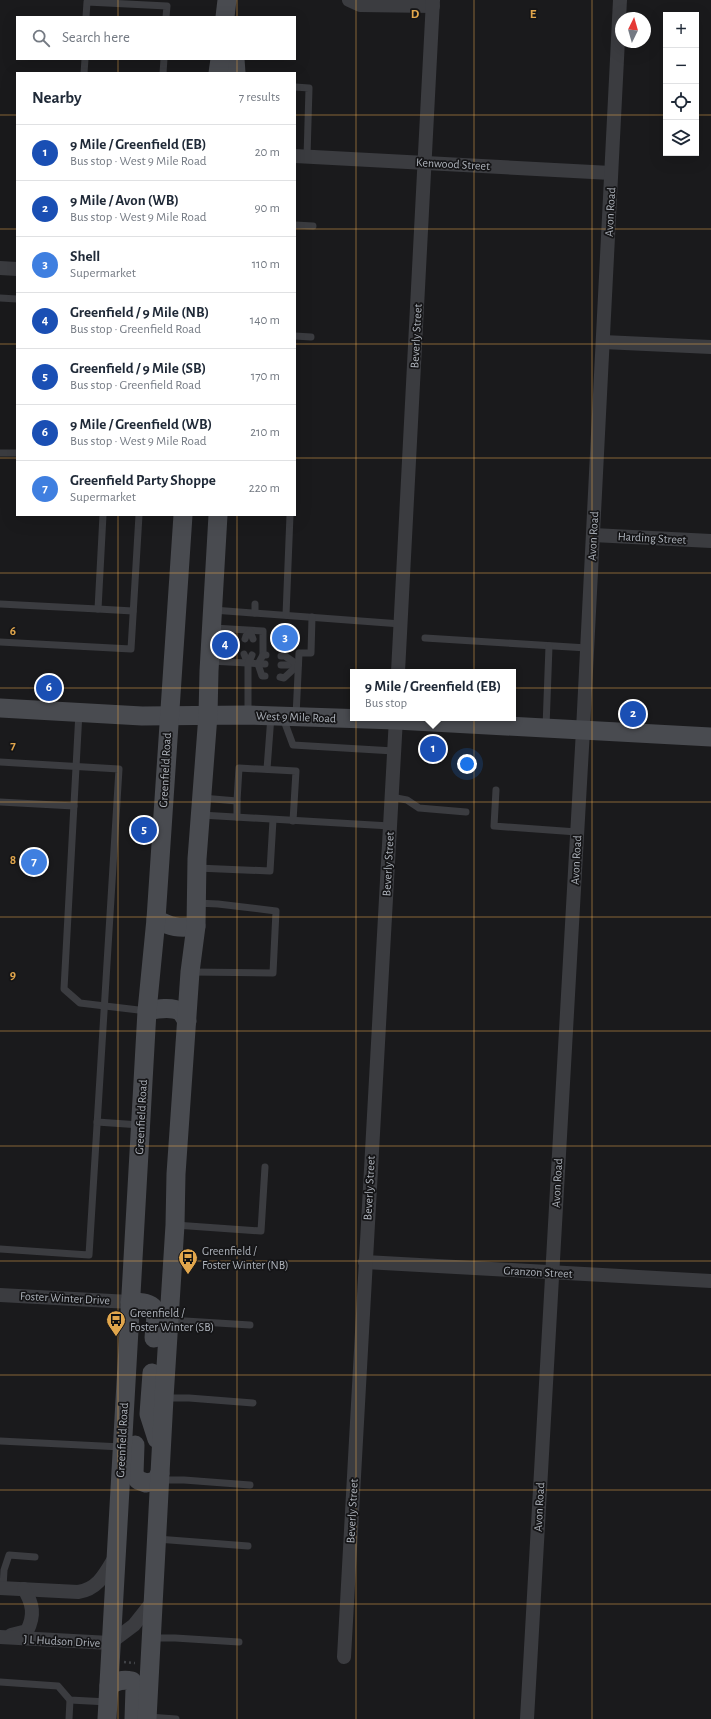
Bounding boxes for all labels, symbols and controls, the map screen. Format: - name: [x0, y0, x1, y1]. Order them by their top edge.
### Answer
- text: D: [411, 8, 420, 21]
- text: E: [530, 8, 537, 21]
- north arrow: [615, 12, 651, 48]
- map controls: [663, 12, 699, 156]
- button: +: [663, 12, 699, 48]
- search box: [16, 16, 296, 60]
- icon: search: [30, 27, 52, 49]
- text: Search here: [62, 30, 130, 45]
- button: −: [663, 48, 699, 84]
- button: locate: [663, 84, 699, 120]
- text: Nearby: [32, 89, 82, 106]
- text: 7 results: [239, 91, 280, 104]
- button: layers: [663, 120, 699, 156]
- text: 9 Mile / Greenfield (EB): [70, 137, 206, 152]
- text: 1: [43, 146, 47, 159]
- text: 20 m: [255, 146, 280, 159]
- text: Bus stop · West 9 Mile Road: [70, 155, 207, 168]
- street label: Kenwood Street: [416, 156, 490, 172]
- street label: Avon Road: [603, 187, 617, 237]
- text: 9 Mile / Avon (WB): [70, 193, 179, 208]
- text: 2: [42, 202, 48, 215]
- text: 90 m: [254, 202, 280, 215]
- text: Bus stop · West 9 Mile Road: [70, 211, 207, 224]
- text: Shell: [70, 249, 100, 264]
- text: 3: [42, 258, 48, 271]
- text: 110 m: [252, 258, 280, 271]
- text: Supermarket: [70, 267, 136, 280]
- street label: Beverly Street: [408, 303, 425, 369]
- text: Greenfield / 9 Mile (NB): [70, 305, 209, 320]
- text: 4: [42, 314, 48, 327]
- text: 140 m: [250, 314, 280, 327]
- text: Bus stop · Greenfield Road: [70, 323, 201, 336]
- text: Greenfield / 9 Mile (SB): [70, 361, 206, 376]
- text: 5: [42, 370, 48, 383]
- text: 170 m: [251, 370, 280, 383]
- text: Bus stop · Greenfield Road: [70, 379, 201, 392]
- text: 9 Mile / Greenfield (WB): [70, 417, 212, 432]
- text: 6: [42, 426, 48, 439]
- text: 210 m: [250, 426, 280, 439]
- text: Bus stop · West 9 Mile Road: [70, 435, 207, 448]
- text: Greenfield Party Shoppe: [70, 473, 216, 488]
- text: 7: [42, 482, 48, 495]
- text: 220 m: [249, 482, 280, 495]
- text: Supermarket: [70, 491, 136, 504]
- street label: Avon Road: [586, 511, 600, 561]
- street label: Harding Street: [617, 530, 687, 546]
- pin: 3: [272, 623, 298, 653]
- text: 6: [10, 625, 16, 638]
- pin: 4: [212, 630, 238, 660]
- popup: [350, 669, 516, 721]
- pin: 6: [36, 673, 62, 703]
- text: 9 Mile / Greenfield (EB): [365, 679, 501, 694]
- text: Bus stop: [365, 697, 407, 710]
- pin: 2: [620, 699, 646, 729]
- street label: West 9 Mile Road: [256, 710, 336, 724]
- street label: Greenfield Road: [157, 732, 173, 808]
- pin: 1: [420, 734, 446, 764]
- text: 7: [10, 739, 16, 752]
- your location: [457, 754, 477, 774]
- pin: 5: [131, 815, 157, 845]
- street label: Beverly Street: [380, 831, 397, 897]
- street label: Avon Road: [569, 835, 583, 885]
- pin: 7: [21, 847, 47, 877]
- text: 8: [10, 854, 16, 867]
- text: 9: [10, 969, 16, 982]
- street label: Greenfield Road: [133, 1079, 149, 1155]
- street label: Beverly Street: [361, 1155, 378, 1221]
- street label: Avon Road: [550, 1158, 564, 1208]
- place label: Greenfield / Foster Winter (NB): [202, 1245, 289, 1271]
- bus stop icon: Greenfield / Foster Winter (NB): [177, 1247, 199, 1275]
- street label: Granzon Street: [503, 1264, 573, 1280]
- street label: Foster Winter Drive: [20, 1290, 110, 1306]
- place label: Greenfield / Foster Winter (SB): [130, 1307, 214, 1333]
- bus stop icon: Greenfield / Foster Winter (SB): [105, 1309, 127, 1337]
- street label: Greenfield Road: [114, 1402, 130, 1478]
- street label: Beverly Street: [344, 1478, 361, 1544]
- street label: Avon Road: [532, 1482, 546, 1532]
- street label: J L Hudson Drive: [24, 1633, 100, 1649]

